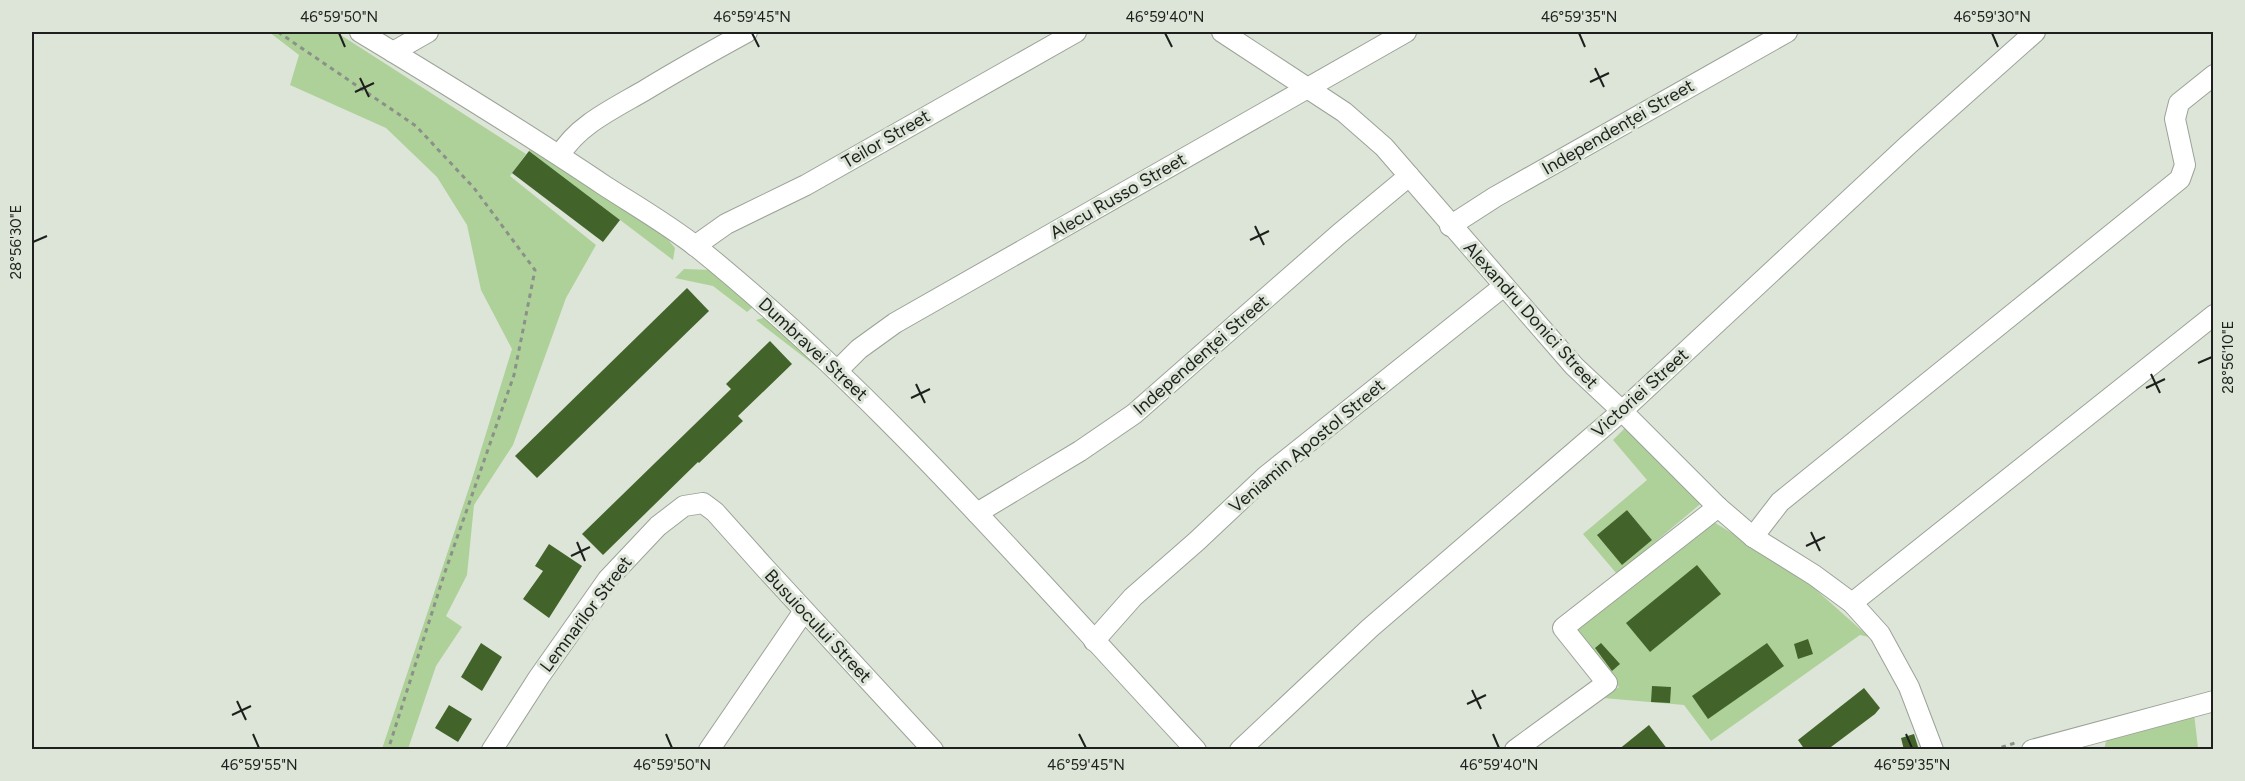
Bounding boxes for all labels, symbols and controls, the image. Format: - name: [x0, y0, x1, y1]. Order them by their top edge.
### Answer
- text: 46°59'50"N: [300, 8, 378, 26]
- text: 46°59'45"N: [713, 8, 791, 26]
- text: 46°59'40"N: [1126, 8, 1204, 26]
- text: 46°59'35"N: [1541, 8, 1617, 26]
- text: 46°59'30"N: [1953, 8, 2031, 26]
- street label: Independenței Street: [1538, 74, 1698, 179]
- street label: Teilor Street: [838, 105, 934, 173]
- street label: Alecu Russo Street: [1046, 148, 1190, 244]
- text: 28°56'30"E: [7, 205, 25, 279]
- street label: Alexandru Donici Street: [1459, 237, 1603, 393]
- street label: Independenţei Street: [1129, 290, 1273, 420]
- street label: Dumbravei Street: [754, 293, 872, 405]
- text: 28°56'10"E: [2219, 321, 2237, 393]
- street label: Victoriei Street: [1587, 344, 1693, 442]
- street label: Veniamin Apostol Street: [1225, 374, 1390, 518]
- street label: Lemnarilor Street: [535, 552, 637, 676]
- street label: Busuiocului Street: [760, 565, 876, 687]
- text: 46°59'55"N: [220, 756, 298, 774]
- text: 46°59'50"N: [633, 756, 711, 774]
- text: 46°59'45"N: [1047, 756, 1125, 774]
- text: 46°59'40"N: [1460, 756, 1538, 774]
- text: 46°59'35"N: [1874, 756, 1950, 774]

